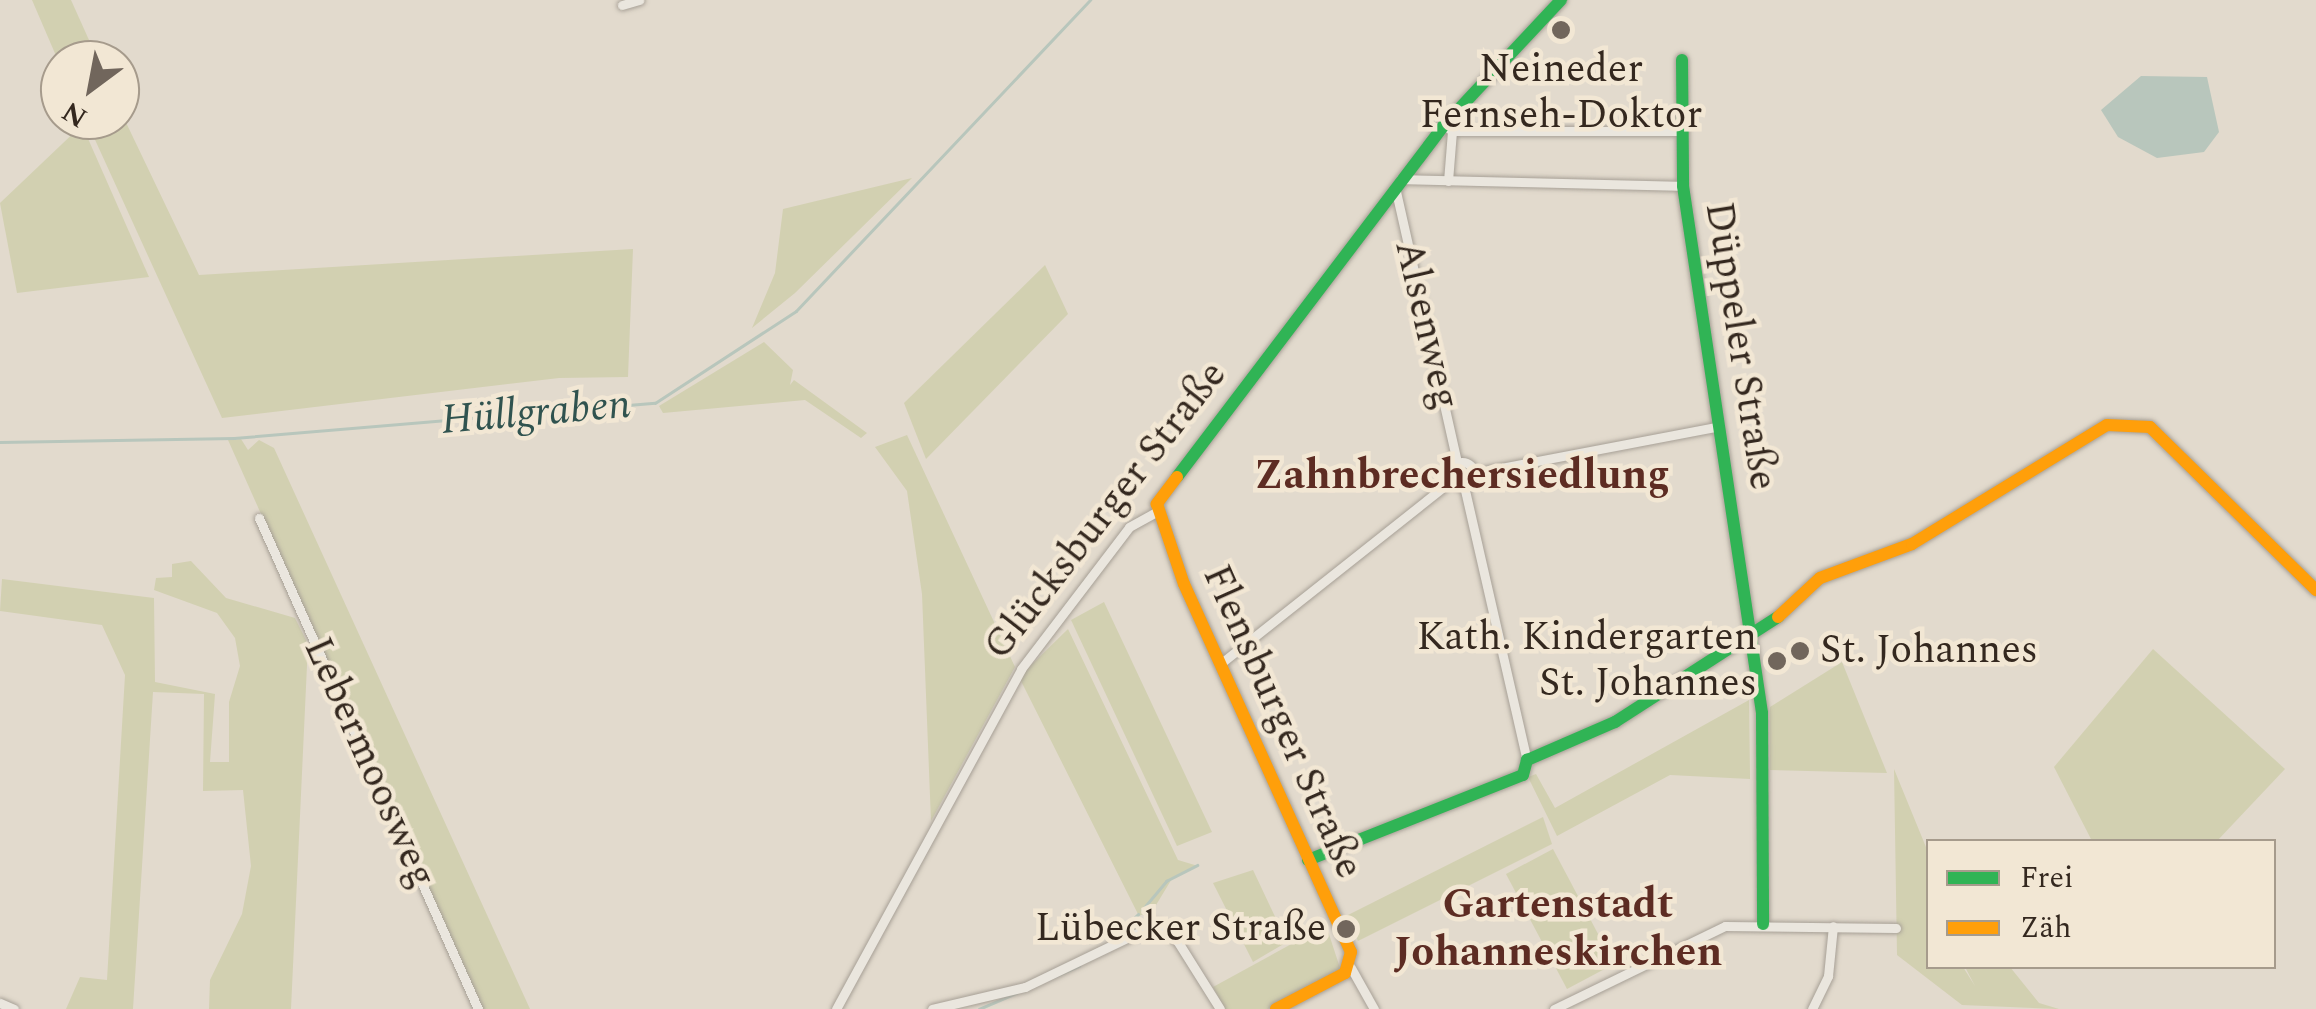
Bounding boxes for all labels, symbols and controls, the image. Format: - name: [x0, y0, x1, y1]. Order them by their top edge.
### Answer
- marker: Neineder Fernseh-Doktor: [1550, 19, 1572, 41]
- north arrow: [40, 40, 140, 140]
- place label: Neineder Fernseh-Doktor: [1420, 46, 1702, 140]
- text: N: [54, 90, 96, 138]
- street label: Düppeler Straße: [1694, 199, 1786, 493]
- street label: Alsenweg: [1383, 236, 1469, 414]
- street label: Glücksburger Straße: [975, 352, 1237, 670]
- water label: Hüllgraben: [439, 380, 633, 446]
- district label: Zahnbrechersiedlung: [1254, 451, 1670, 501]
- street label: Flensburger Straße: [1191, 558, 1373, 886]
- place label: Kath. Kindergarten St. Johannes: [1417, 614, 1757, 708]
- place label: St. Johannes: [1820, 627, 2038, 675]
- street label: Lebermoosweg: [292, 630, 446, 896]
- marker: St. Johannes: [1789, 640, 1811, 662]
- marker: Kath. Kindergarten St. Johannes: [1766, 650, 1788, 672]
- legend: [1926, 839, 2276, 969]
- text: Frei: [2020, 855, 2073, 901]
- district label: Gartenstadt Johanneskirchen: [1394, 880, 1722, 978]
- place label: Lübecker Straße: [1035, 905, 1326, 953]
- text: Zäh: [2020, 905, 2071, 951]
- marker: Lübecker Straße: [1335, 918, 1357, 940]

